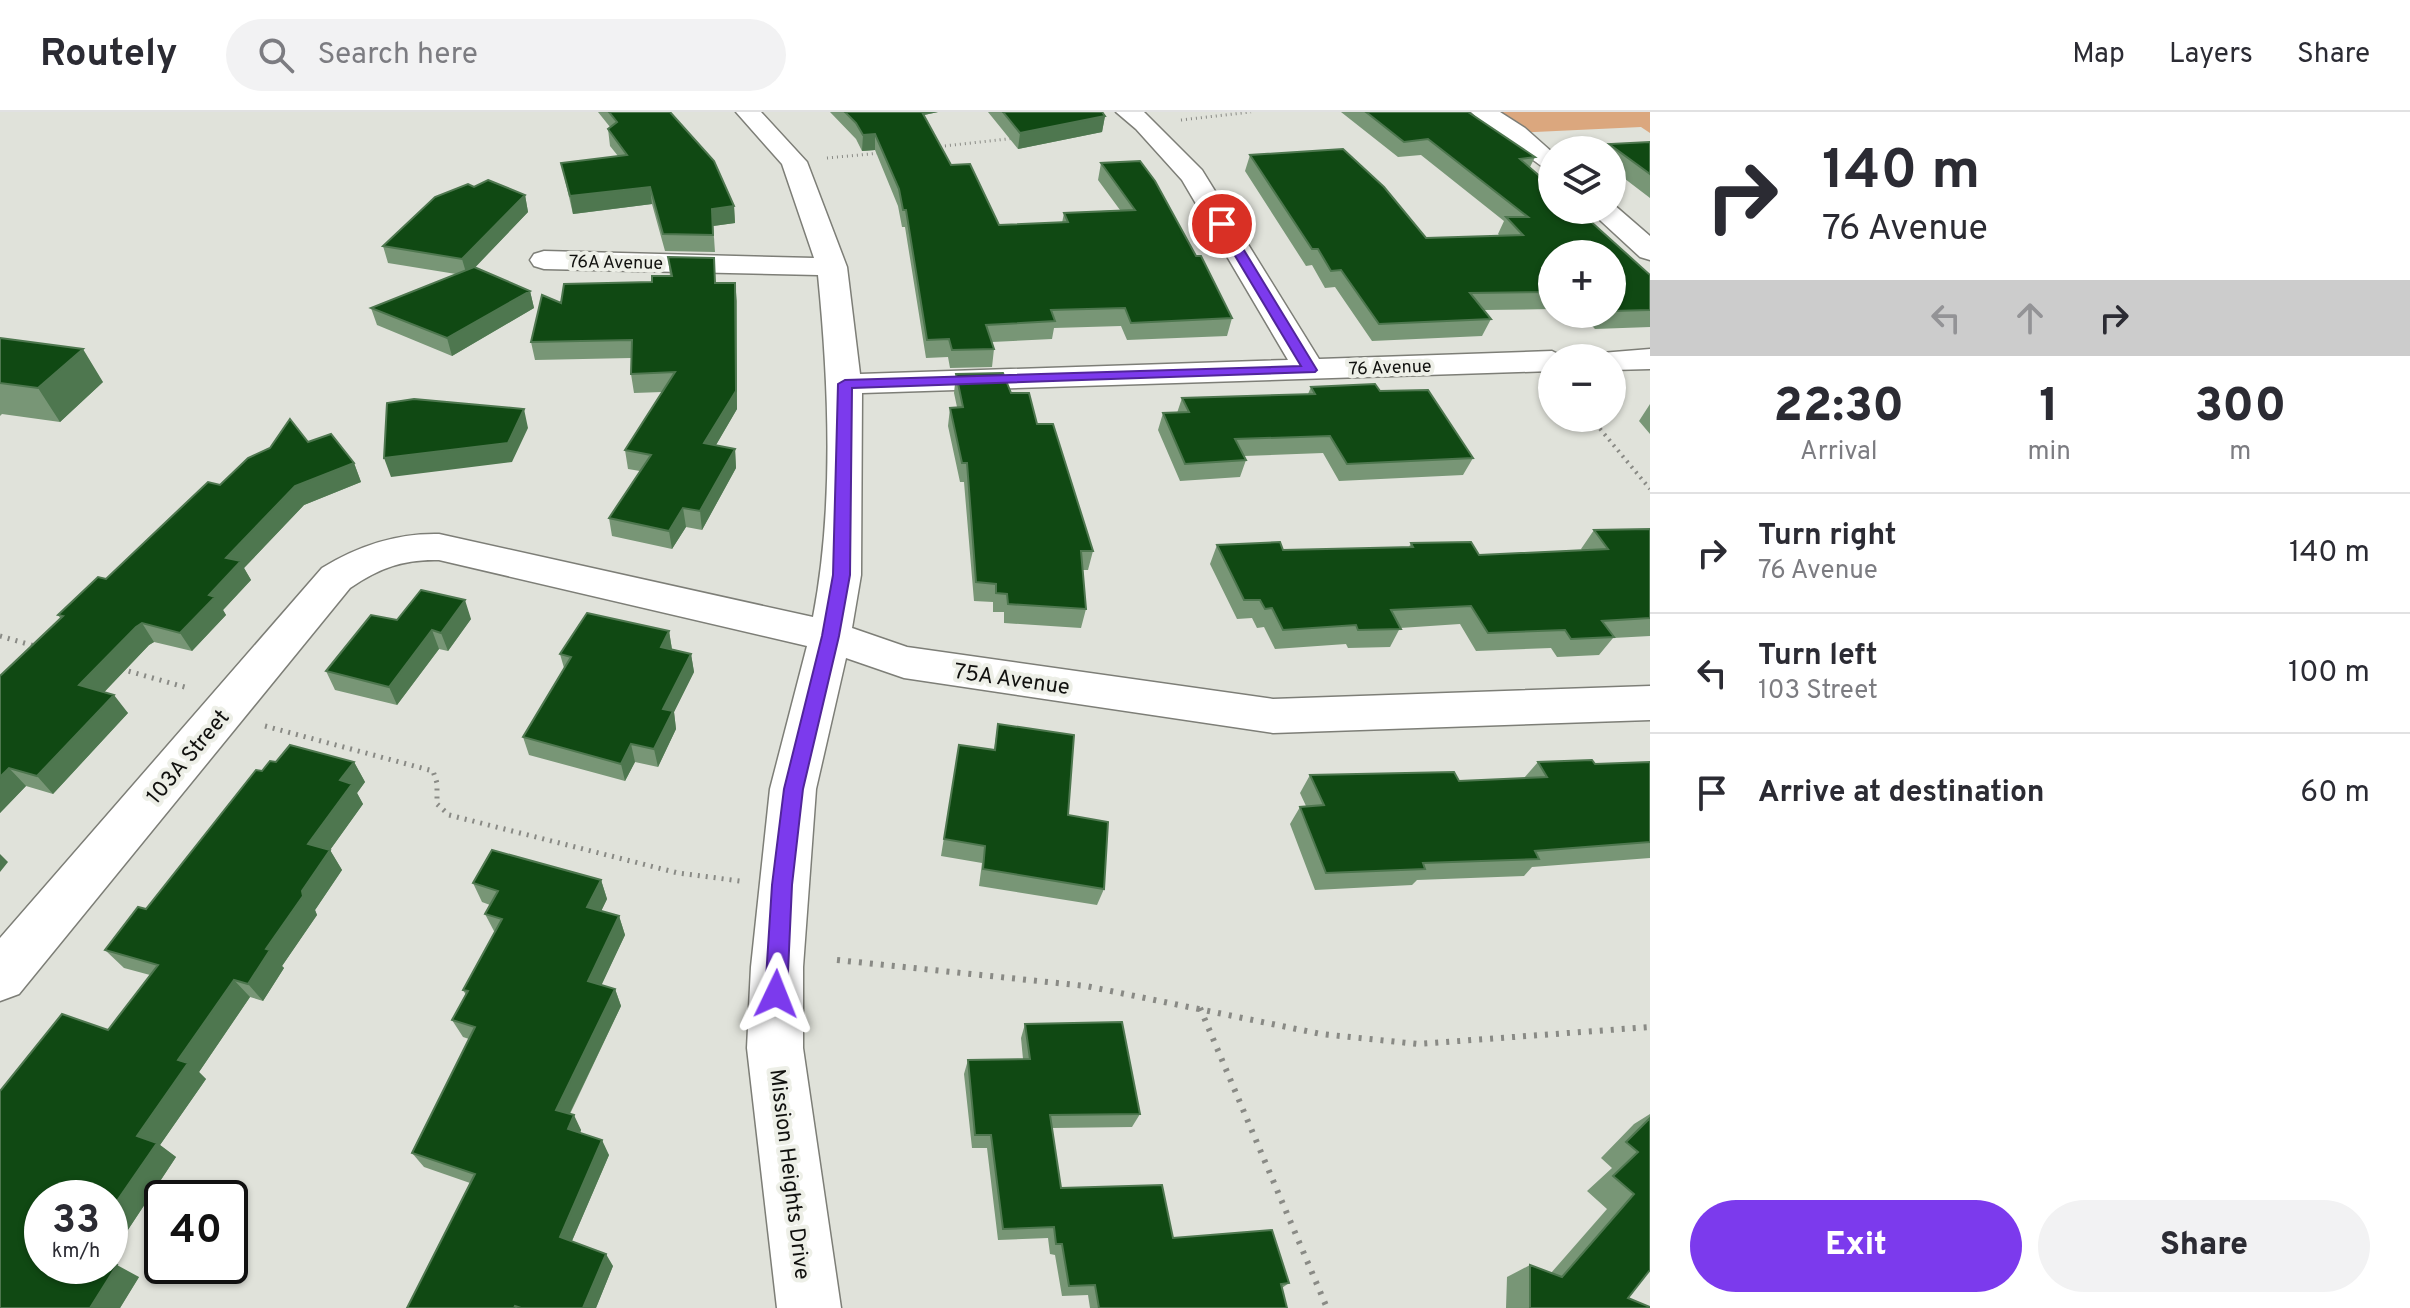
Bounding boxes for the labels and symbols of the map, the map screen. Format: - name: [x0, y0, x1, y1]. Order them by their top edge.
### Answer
- pin: [1188, 190, 1256, 258]
- street label: 76A Avenue: [569, 251, 663, 276]
- street label: 76 Avenue: [1348, 356, 1432, 381]
- street label: 75A Avenue: [952, 659, 1071, 702]
- street label: 103A Street: [142, 705, 236, 810]
- position arrow: [734, 952, 818, 1036]
- street label: Mission Heights Drive: [762, 1067, 815, 1281]
- speed limit sign: 40: [144, 1180, 248, 1284]

